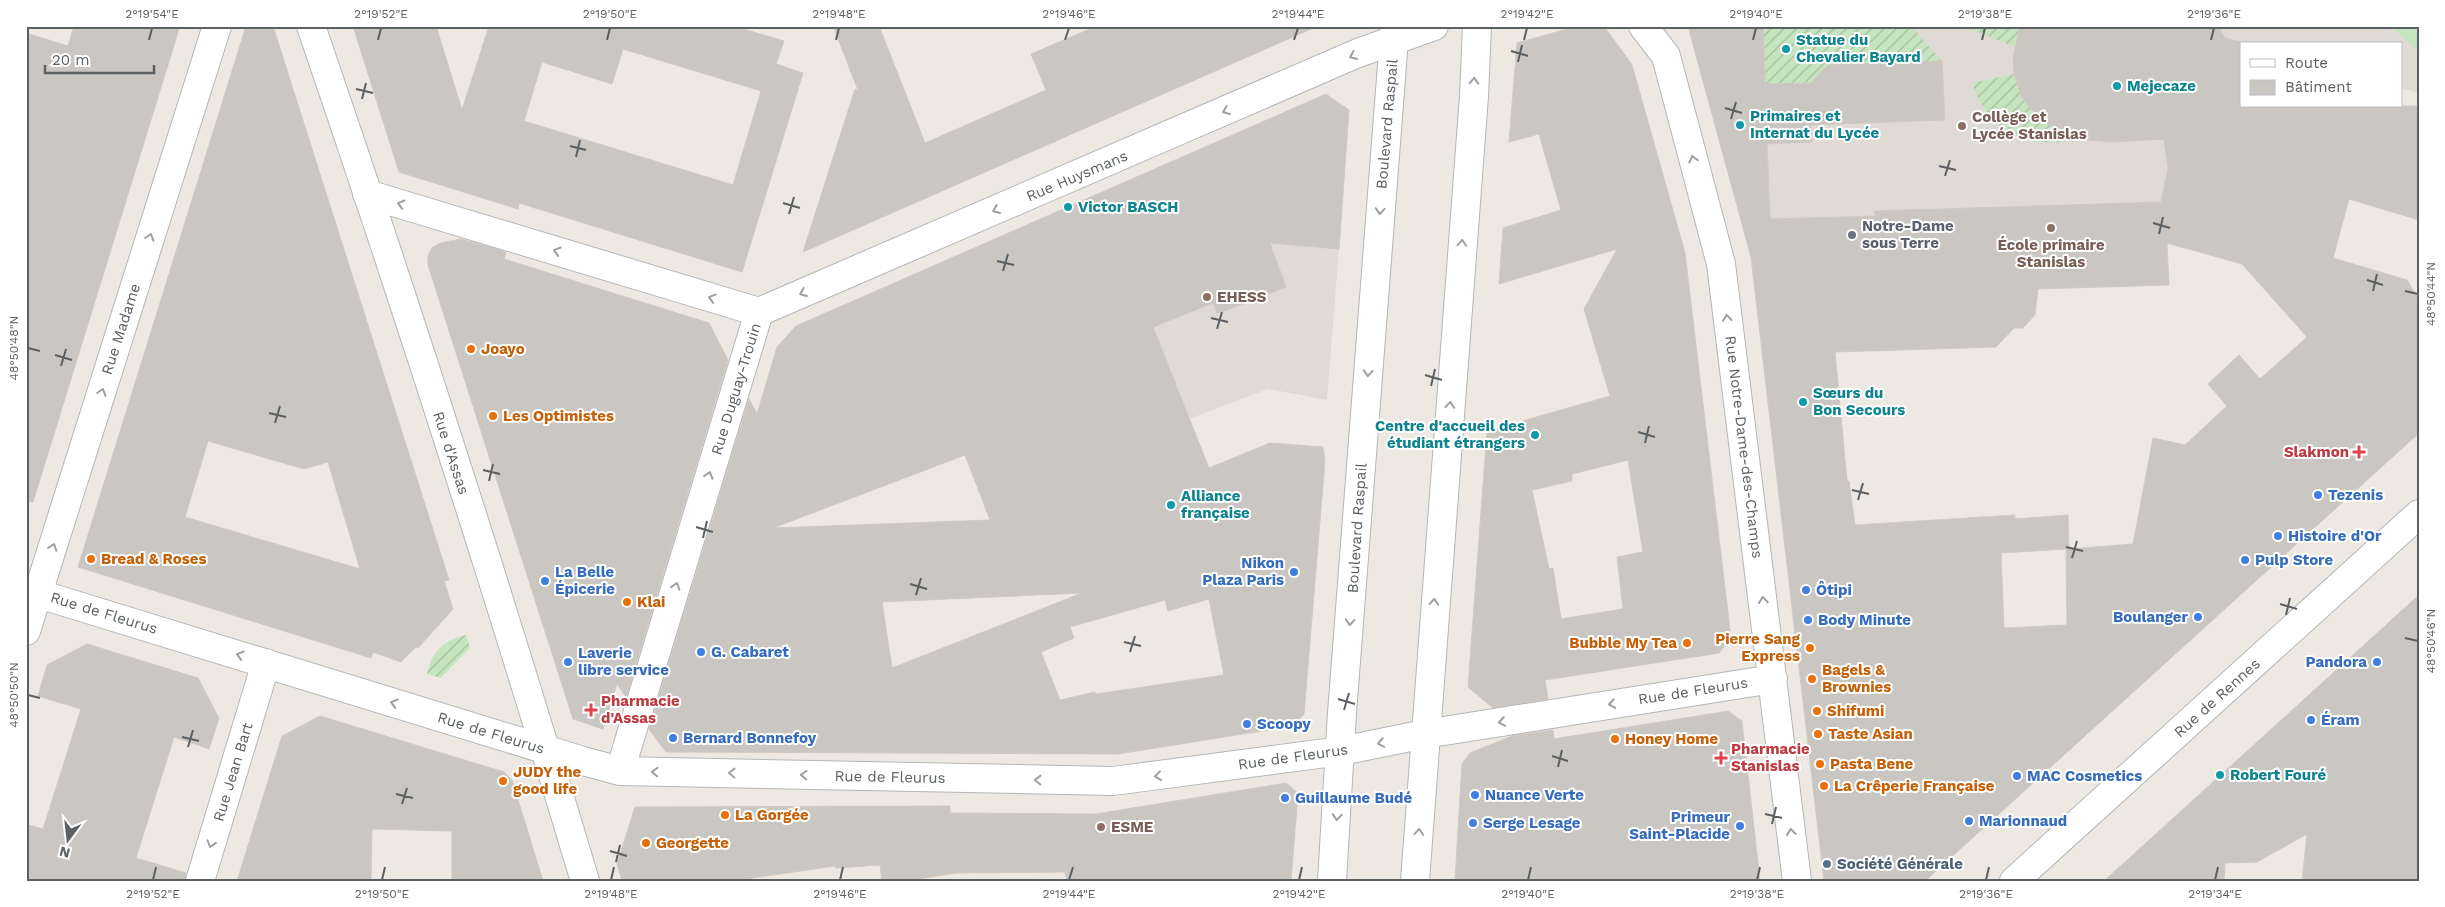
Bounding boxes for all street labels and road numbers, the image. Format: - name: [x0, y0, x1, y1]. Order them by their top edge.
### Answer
- street label: Boulevard Raspail: [1372, 58, 1402, 190]
- street label: Rue Huysmans: [1024, 146, 1130, 205]
- street label: Rue Madame: [98, 281, 144, 377]
- street label: Rue Duguay-Trouin: [707, 321, 765, 457]
- street label: Rue Notre-Dame-des-Champs: [1721, 335, 1767, 559]
- street label: Rue d'Assas: [429, 409, 473, 497]
- street label: Boulevard Raspail: [1343, 462, 1371, 594]
- street label: Rue de Fleurus: [48, 588, 160, 638]
- street label: Rue de Rennes: [2170, 655, 2264, 741]
- street label: Rue de Fleurus: [1637, 673, 1749, 709]
- street label: Rue de Fleurus: [435, 708, 547, 758]
- street label: Rue Jean Bart: [209, 720, 257, 824]
- street label: Rue de Fleurus: [1237, 740, 1349, 774]
- street label: Rue de Fleurus: [834, 767, 946, 787]

